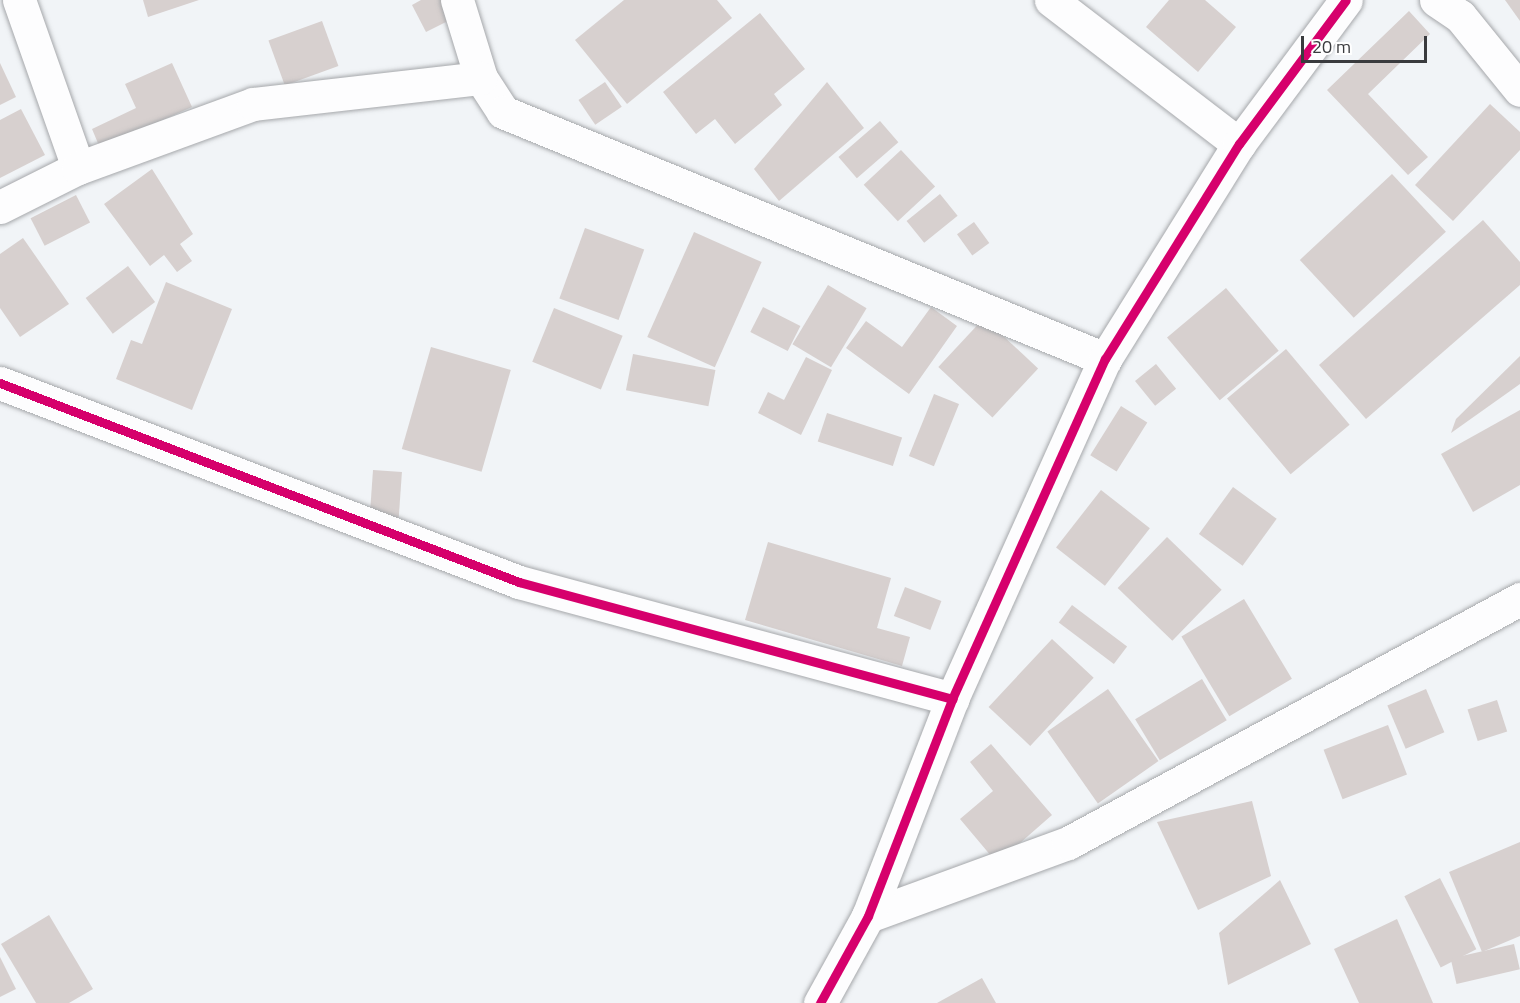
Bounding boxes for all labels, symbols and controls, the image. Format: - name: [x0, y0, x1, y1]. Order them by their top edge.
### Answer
- scale bar: [1304, 24, 1430, 62]
- text: 20 m: [1312, 33, 1351, 60]

